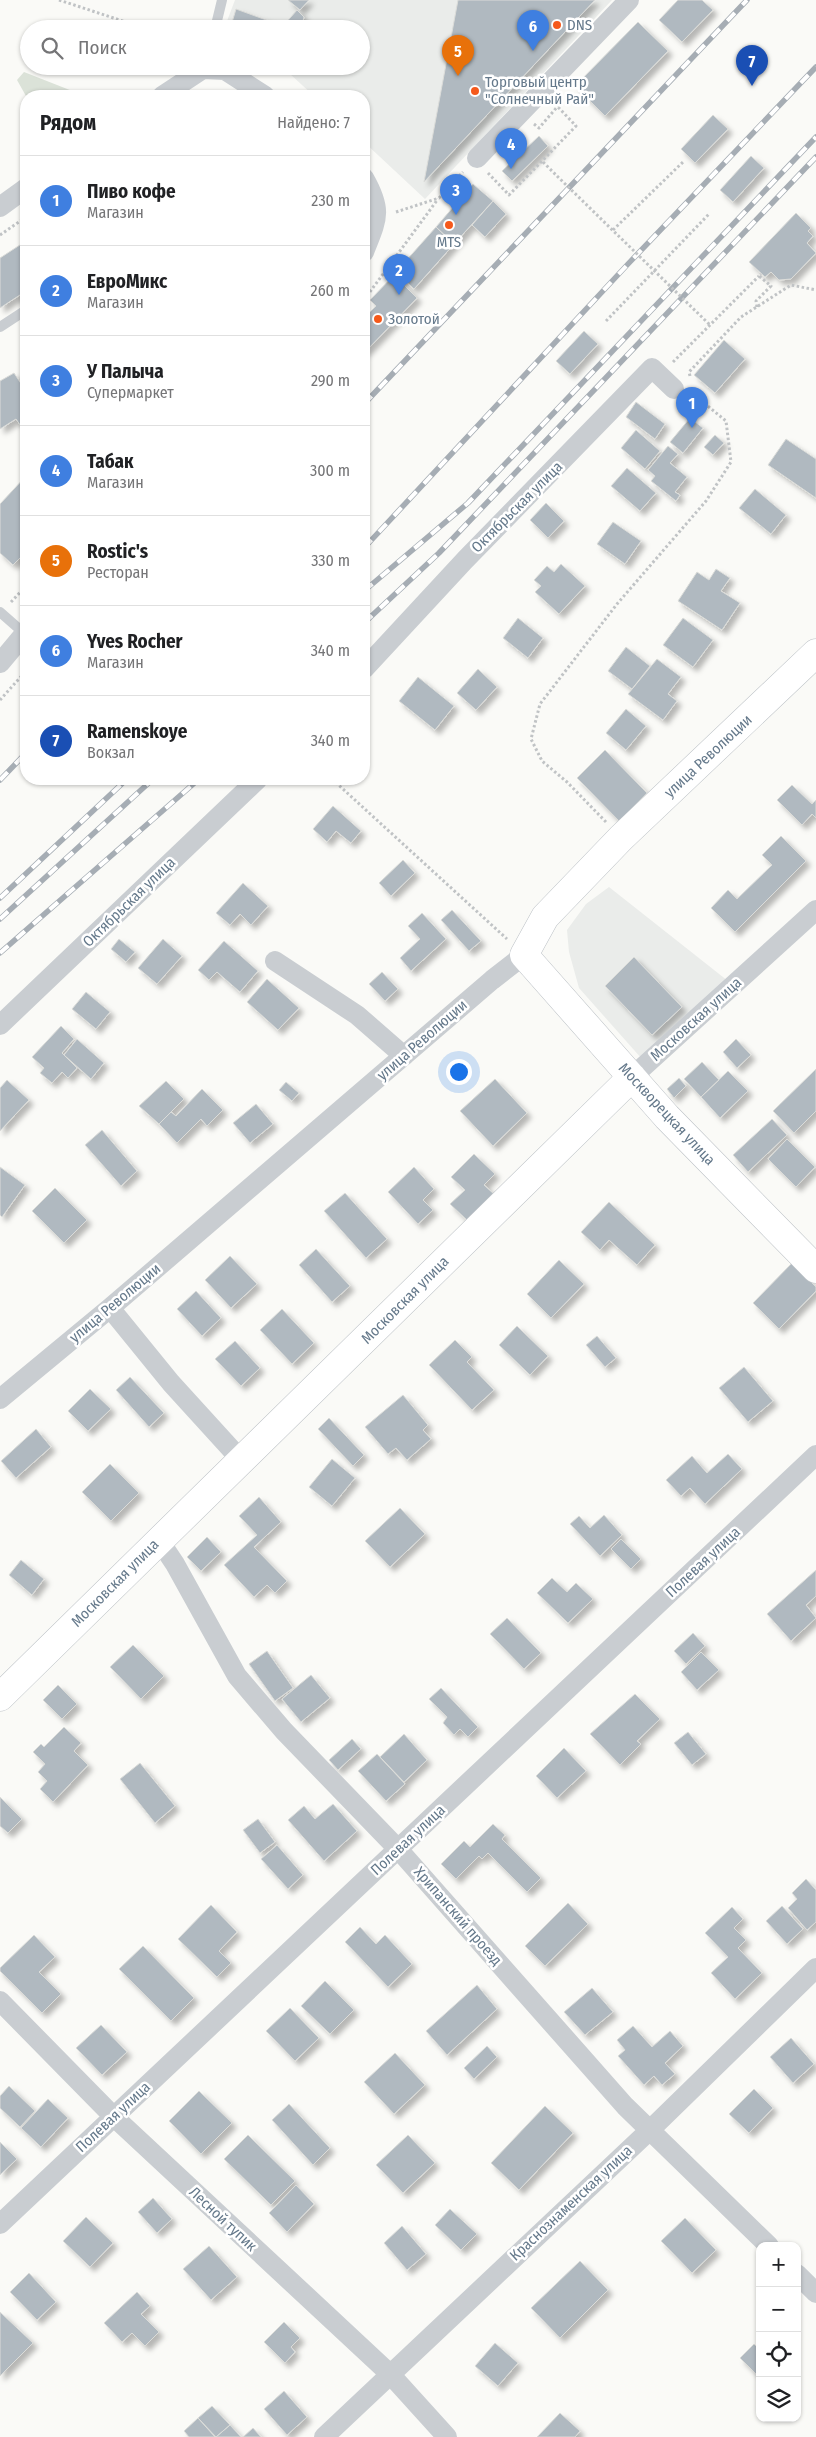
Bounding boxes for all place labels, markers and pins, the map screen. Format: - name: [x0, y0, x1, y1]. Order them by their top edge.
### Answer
- pin: 6: [517, 10, 549, 51]
- place label: DNS: [567, 16, 592, 34]
- marker: DNS: [551, 19, 563, 31]
- pin: 5: [442, 35, 474, 76]
- pin: 7: [736, 45, 768, 86]
- place label: Торговый центр "Солнечный Рай": [485, 73, 594, 108]
- marker: Торговый центр "Солнечный Рай": [469, 85, 481, 97]
- pin: 4: [495, 128, 527, 169]
- pin: 3: [440, 174, 472, 215]
- marker: MTS: [443, 219, 455, 231]
- place label: MTS: [437, 233, 461, 251]
- pin: 2: [383, 254, 415, 295]
- place label: Золотой: [388, 310, 440, 328]
- marker: Золотой: [372, 313, 384, 325]
- pin: 1: [676, 387, 708, 428]

